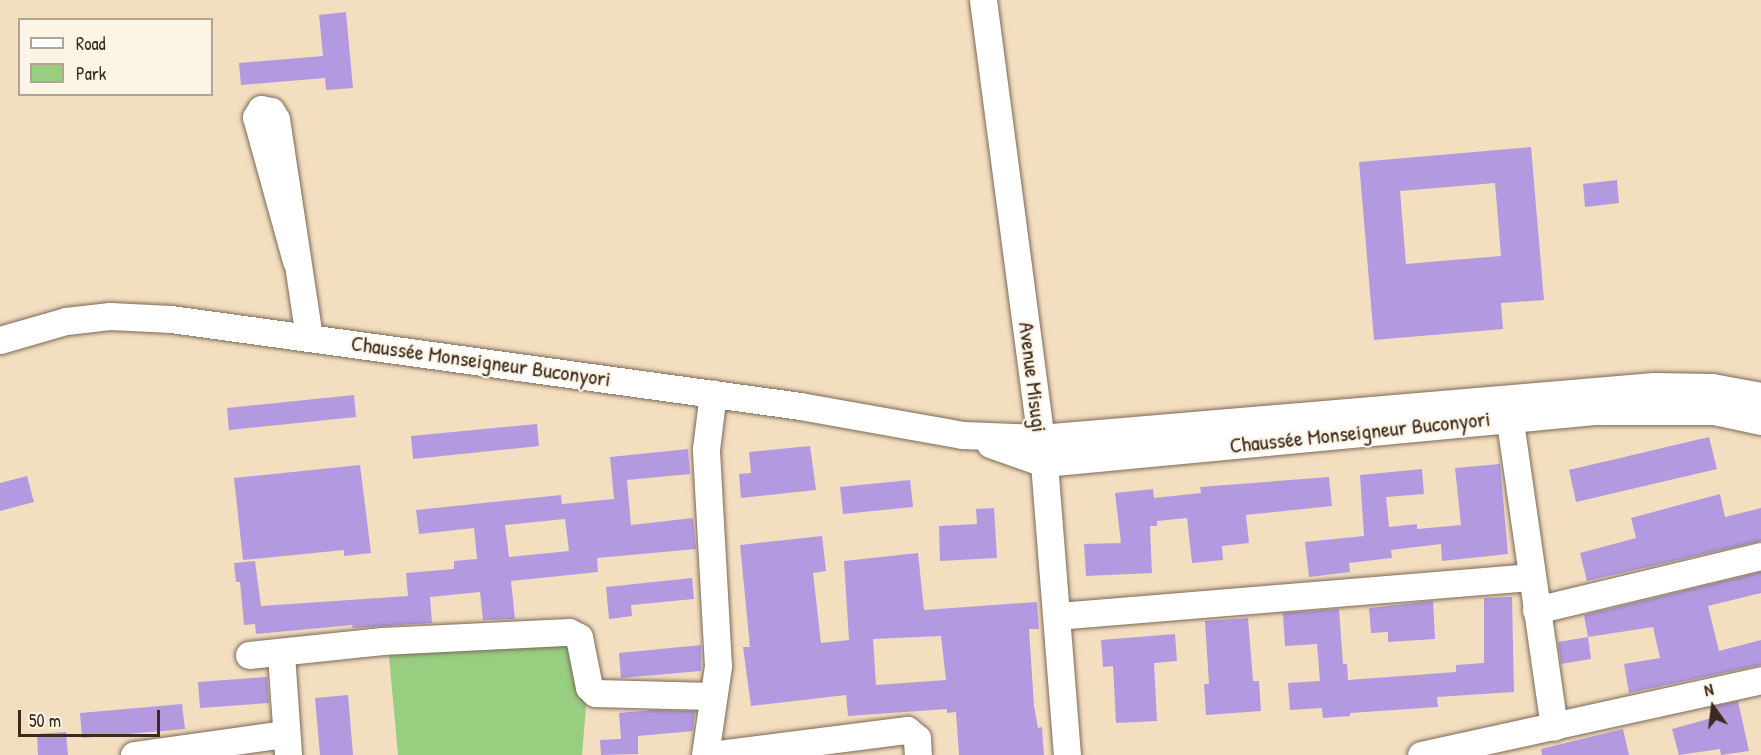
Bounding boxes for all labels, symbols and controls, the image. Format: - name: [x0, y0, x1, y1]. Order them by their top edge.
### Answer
- legend: [18, 18, 213, 96]
- text: Road: [76, 31, 106, 56]
- text: Park: [76, 61, 106, 86]
- street label: Avenue Misugi: [1013, 320, 1053, 434]
- street label: Chaussée Monseigneur Buconyori: [349, 330, 613, 392]
- street label: Chaussée Monseigneur Buconyori: [1228, 405, 1492, 459]
- north arrow: [1683, 677, 1743, 737]
- text: N: [1702, 678, 1715, 701]
- scale bar: [21, 698, 164, 736]
- text: 50 m: [29, 708, 61, 733]

